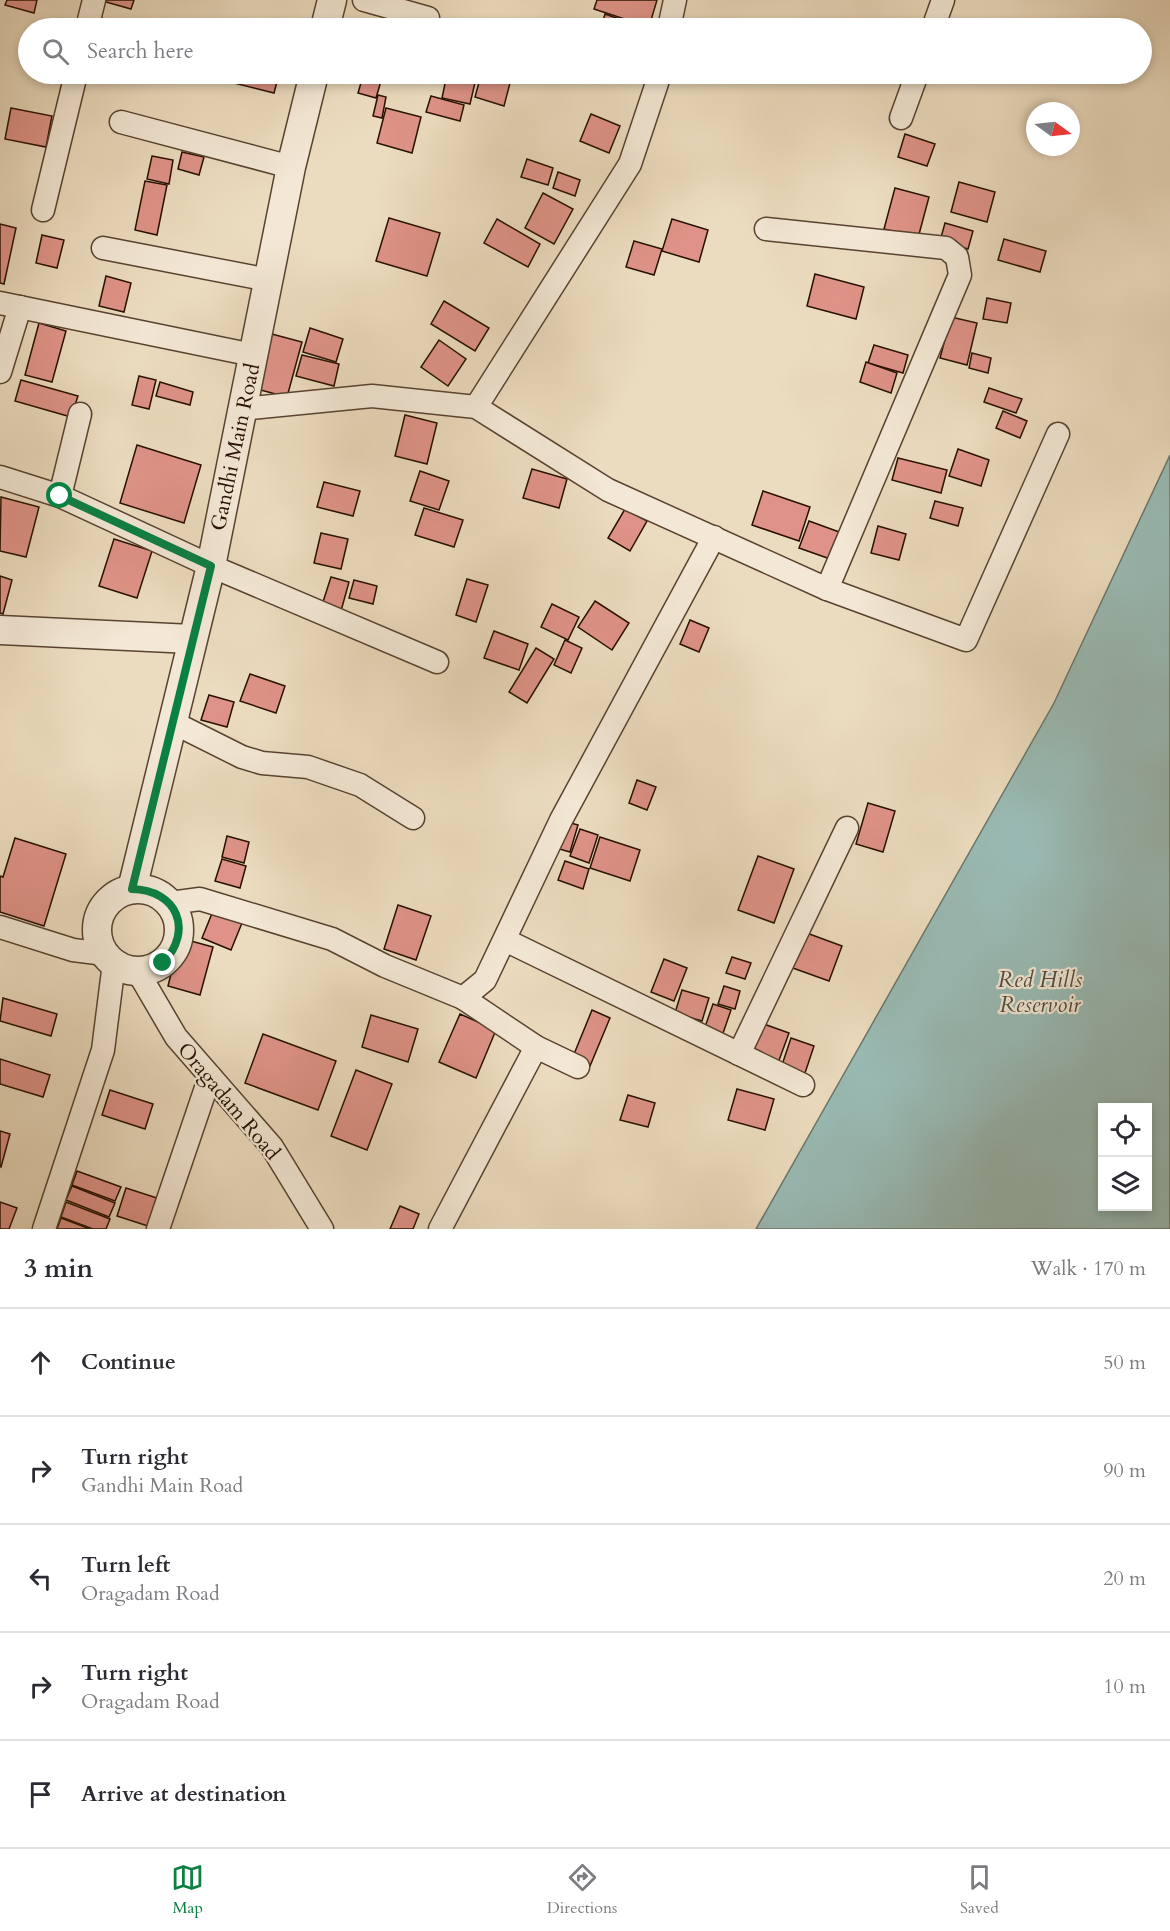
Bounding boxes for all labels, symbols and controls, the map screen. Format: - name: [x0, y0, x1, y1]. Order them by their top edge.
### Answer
- search box: [18, 18, 1152, 84]
- icon: search: [39, 35, 72, 68]
- text: Search here: [87, 36, 194, 66]
- north arrow: [1026, 102, 1080, 156]
- street label: Gandhi Main Road: [204, 361, 267, 533]
- route start: [46, 482, 72, 508]
- route end: [149, 949, 175, 975]
- water label: Red Hills Reservoir: [998, 965, 1083, 1020]
- street label: Oragadam Road: [171, 1036, 287, 1166]
- map controls: [1098, 1103, 1152, 1211]
- button: locate: [1098, 1103, 1152, 1157]
- button: layers: [1098, 1157, 1152, 1211]
- text: 3 min: [24, 1251, 93, 1286]
- text: Walk · 170 m: [1031, 1255, 1146, 1282]
- icon: ahead: [24, 1346, 57, 1379]
- text: Continue: [81, 1347, 176, 1377]
- text: 50 m: [1103, 1349, 1146, 1376]
- text: Turn right: [81, 1442, 188, 1472]
- icon: right: [24, 1454, 57, 1487]
- text: 90 m: [1103, 1457, 1146, 1484]
- text: Gandhi Main Road: [81, 1472, 243, 1499]
- text: Turn left: [81, 1550, 170, 1580]
- icon: left: [24, 1562, 57, 1595]
- text: 20 m: [1103, 1565, 1146, 1592]
- text: Oragadam Road: [81, 1580, 220, 1607]
- text: Turn right: [81, 1658, 188, 1688]
- icon: right: [24, 1670, 57, 1703]
- text: 10 m: [1103, 1673, 1146, 1700]
- text: Oragadam Road: [81, 1688, 220, 1715]
- icon: arrive: [24, 1778, 57, 1811]
- text: Arrive at destination: [81, 1779, 286, 1809]
- tab: Map: [171, 1861, 204, 1919]
- tab: Directions: [547, 1861, 617, 1919]
- tab: Saved: [960, 1861, 999, 1919]

